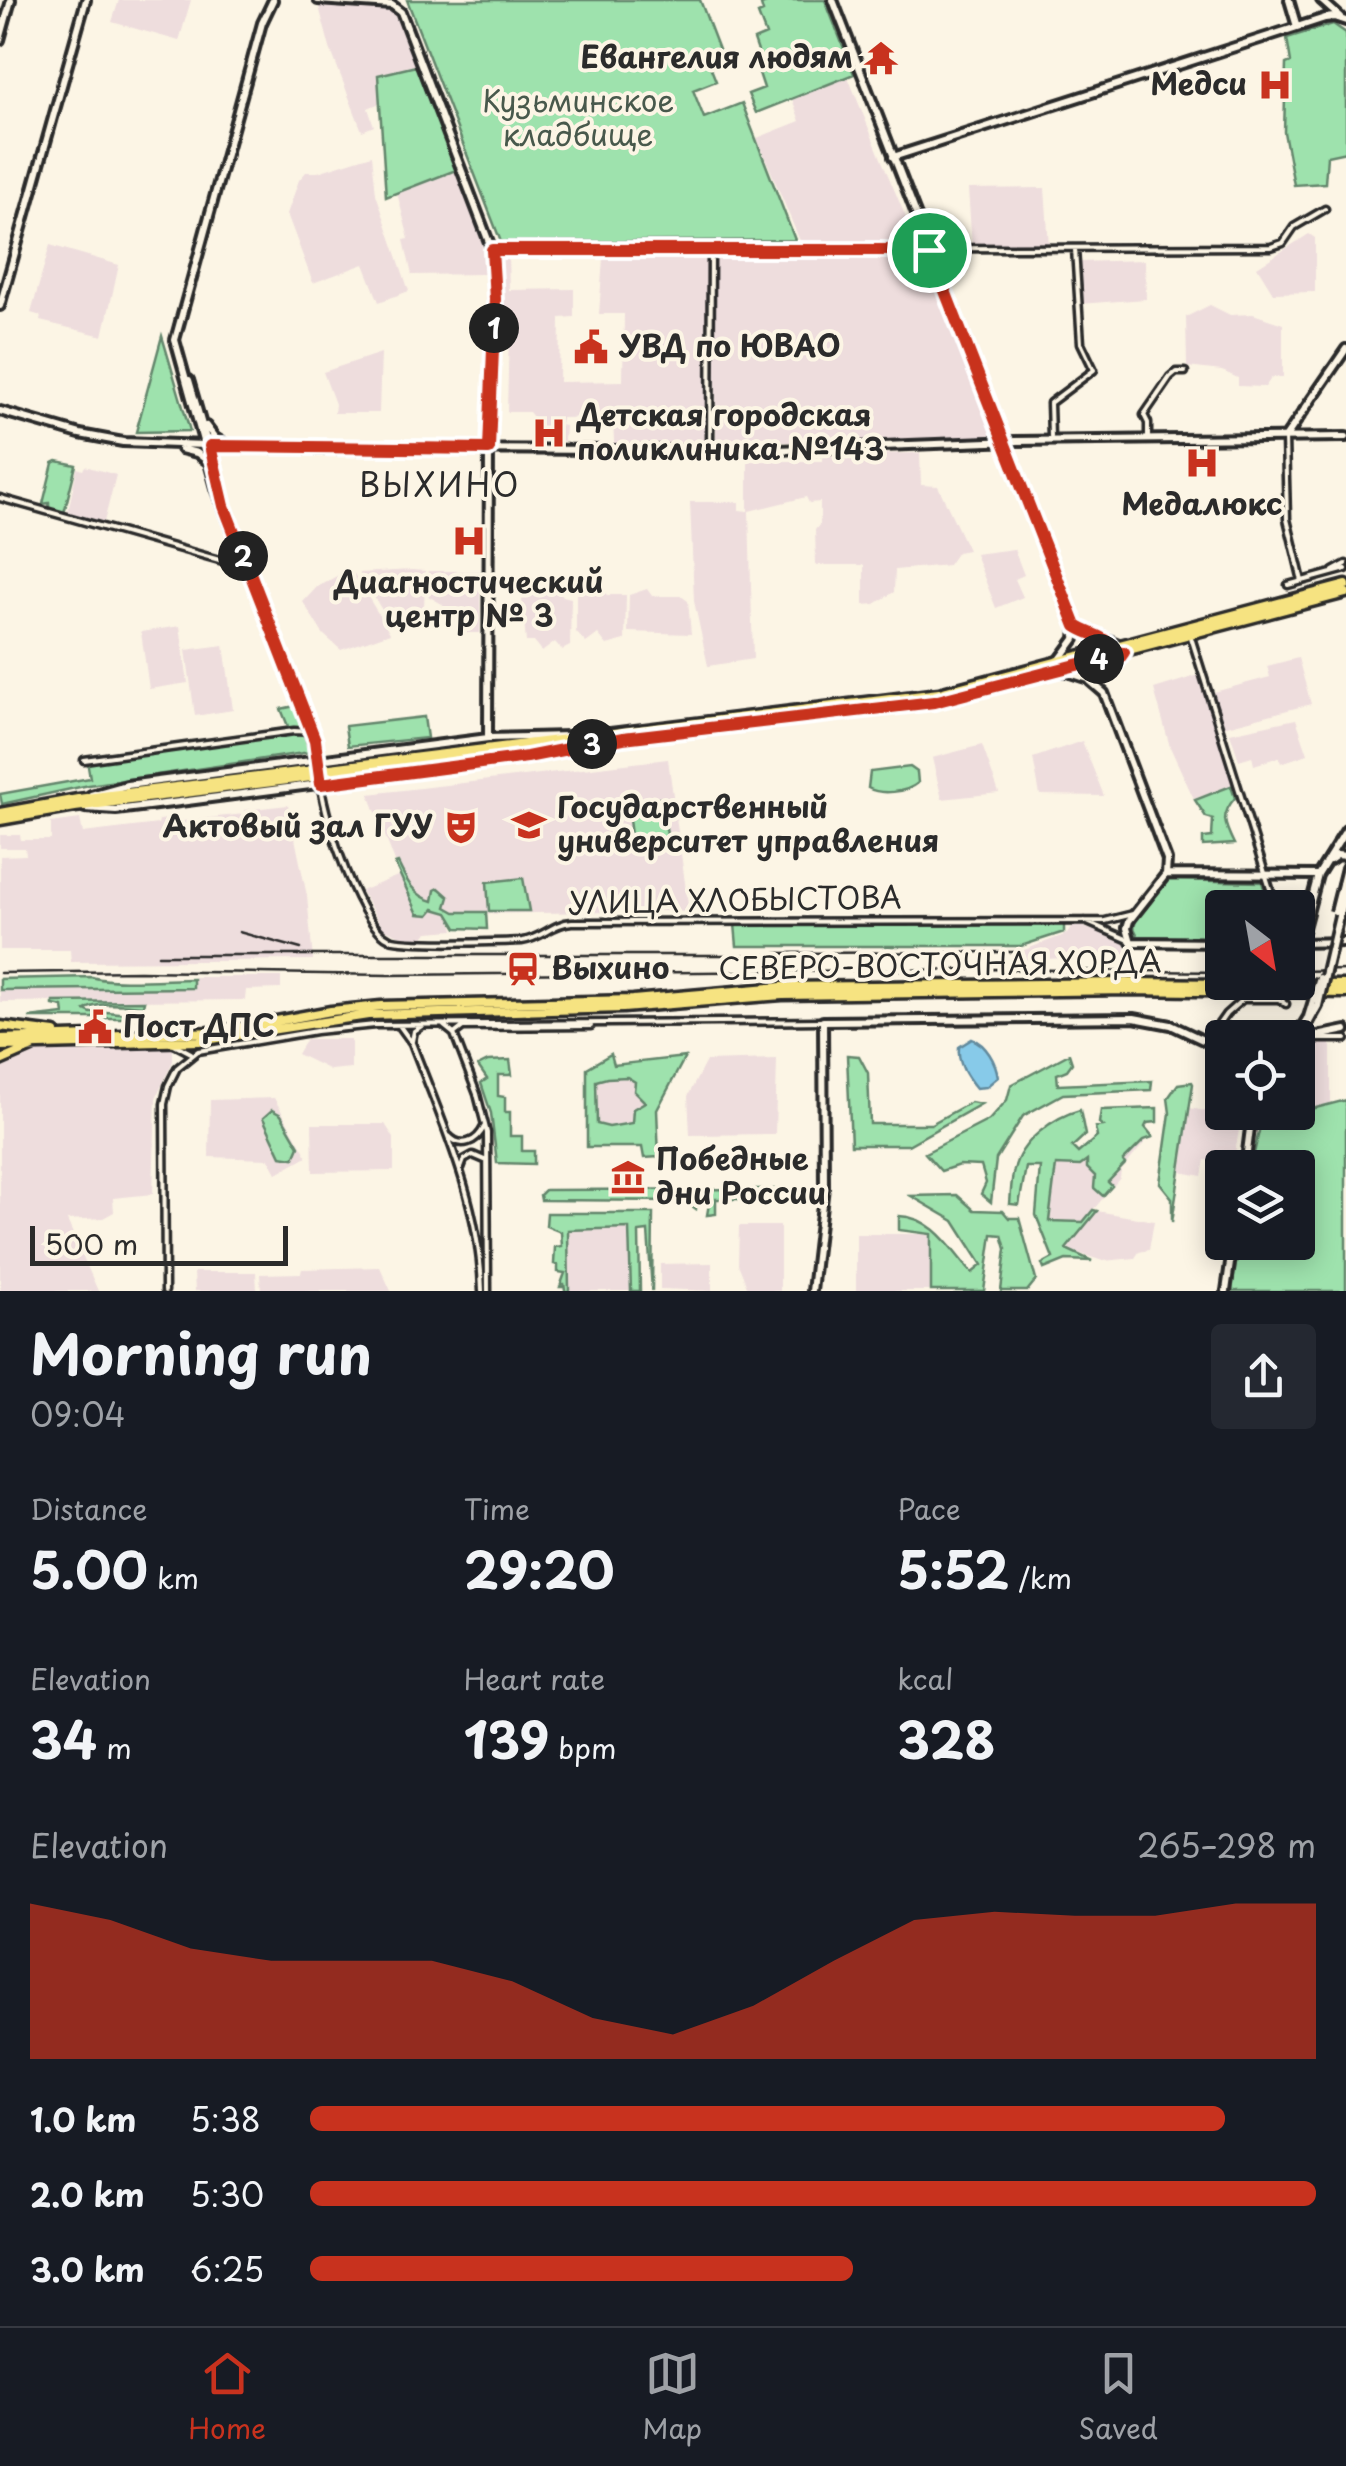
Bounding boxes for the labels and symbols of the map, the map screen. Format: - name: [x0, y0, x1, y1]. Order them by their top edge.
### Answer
- place label: Евангелия людям: [580, 33, 853, 78]
- temple icon: Евангелия людям: [862, 39, 900, 77]
- place label: Медси: [1151, 60, 1247, 105]
- hospital icon: Медси: [1256, 66, 1294, 104]
- park label: Кузьминское кладбище: [482, 77, 674, 156]
- pin: [887, 208, 972, 293]
- pin: 1: [469, 303, 519, 353]
- place label: УВД по ЮВАО: [618, 322, 841, 367]
- public building icon: УВД по ЮВАО: [572, 328, 610, 366]
- place label: Детская городская поликлиника №143: [576, 391, 884, 470]
- hospital icon: Детская городская поликлиника №143: [530, 414, 568, 452]
- hospital icon: Медалюкс: [1183, 444, 1221, 482]
- district label: ВЫХИНО: [359, 460, 521, 508]
- place label: Медалюкс: [1121, 480, 1283, 525]
- hospital icon: Диагностический центр № 3: [450, 522, 488, 560]
- pin: 2: [218, 531, 268, 581]
- place label: Диагностический центр № 3: [333, 558, 604, 637]
- pin: 4: [1074, 634, 1124, 684]
- pin: 3: [567, 719, 617, 769]
- place label: Государственный университет управления: [557, 783, 939, 862]
- place label: Актовый зал ГУУ: [163, 802, 433, 847]
- school or university icon: Государственный университет управления: [510, 806, 548, 844]
- theatre icon: Актовый зал ГУУ: [442, 808, 480, 846]
- street label: УЛИЦА ХЛОБЫСТОВА: [568, 873, 902, 924]
- north arrow: [1205, 890, 1315, 1000]
- street label: СЕВЕРО-ВОСТОЧНАЯ ХОРДА: [718, 937, 1162, 990]
- place label: Выхино: [551, 944, 669, 989]
- station icon: Выхино: [504, 950, 542, 988]
- place label: Пост ДПС: [123, 1002, 275, 1047]
- public building icon: Пост ДПС: [76, 1008, 114, 1046]
- place label: Победные дни России: [656, 1135, 826, 1214]
- museum icon: Победные дни России: [609, 1158, 647, 1196]
- scale bar: [30, 1221, 288, 1266]

